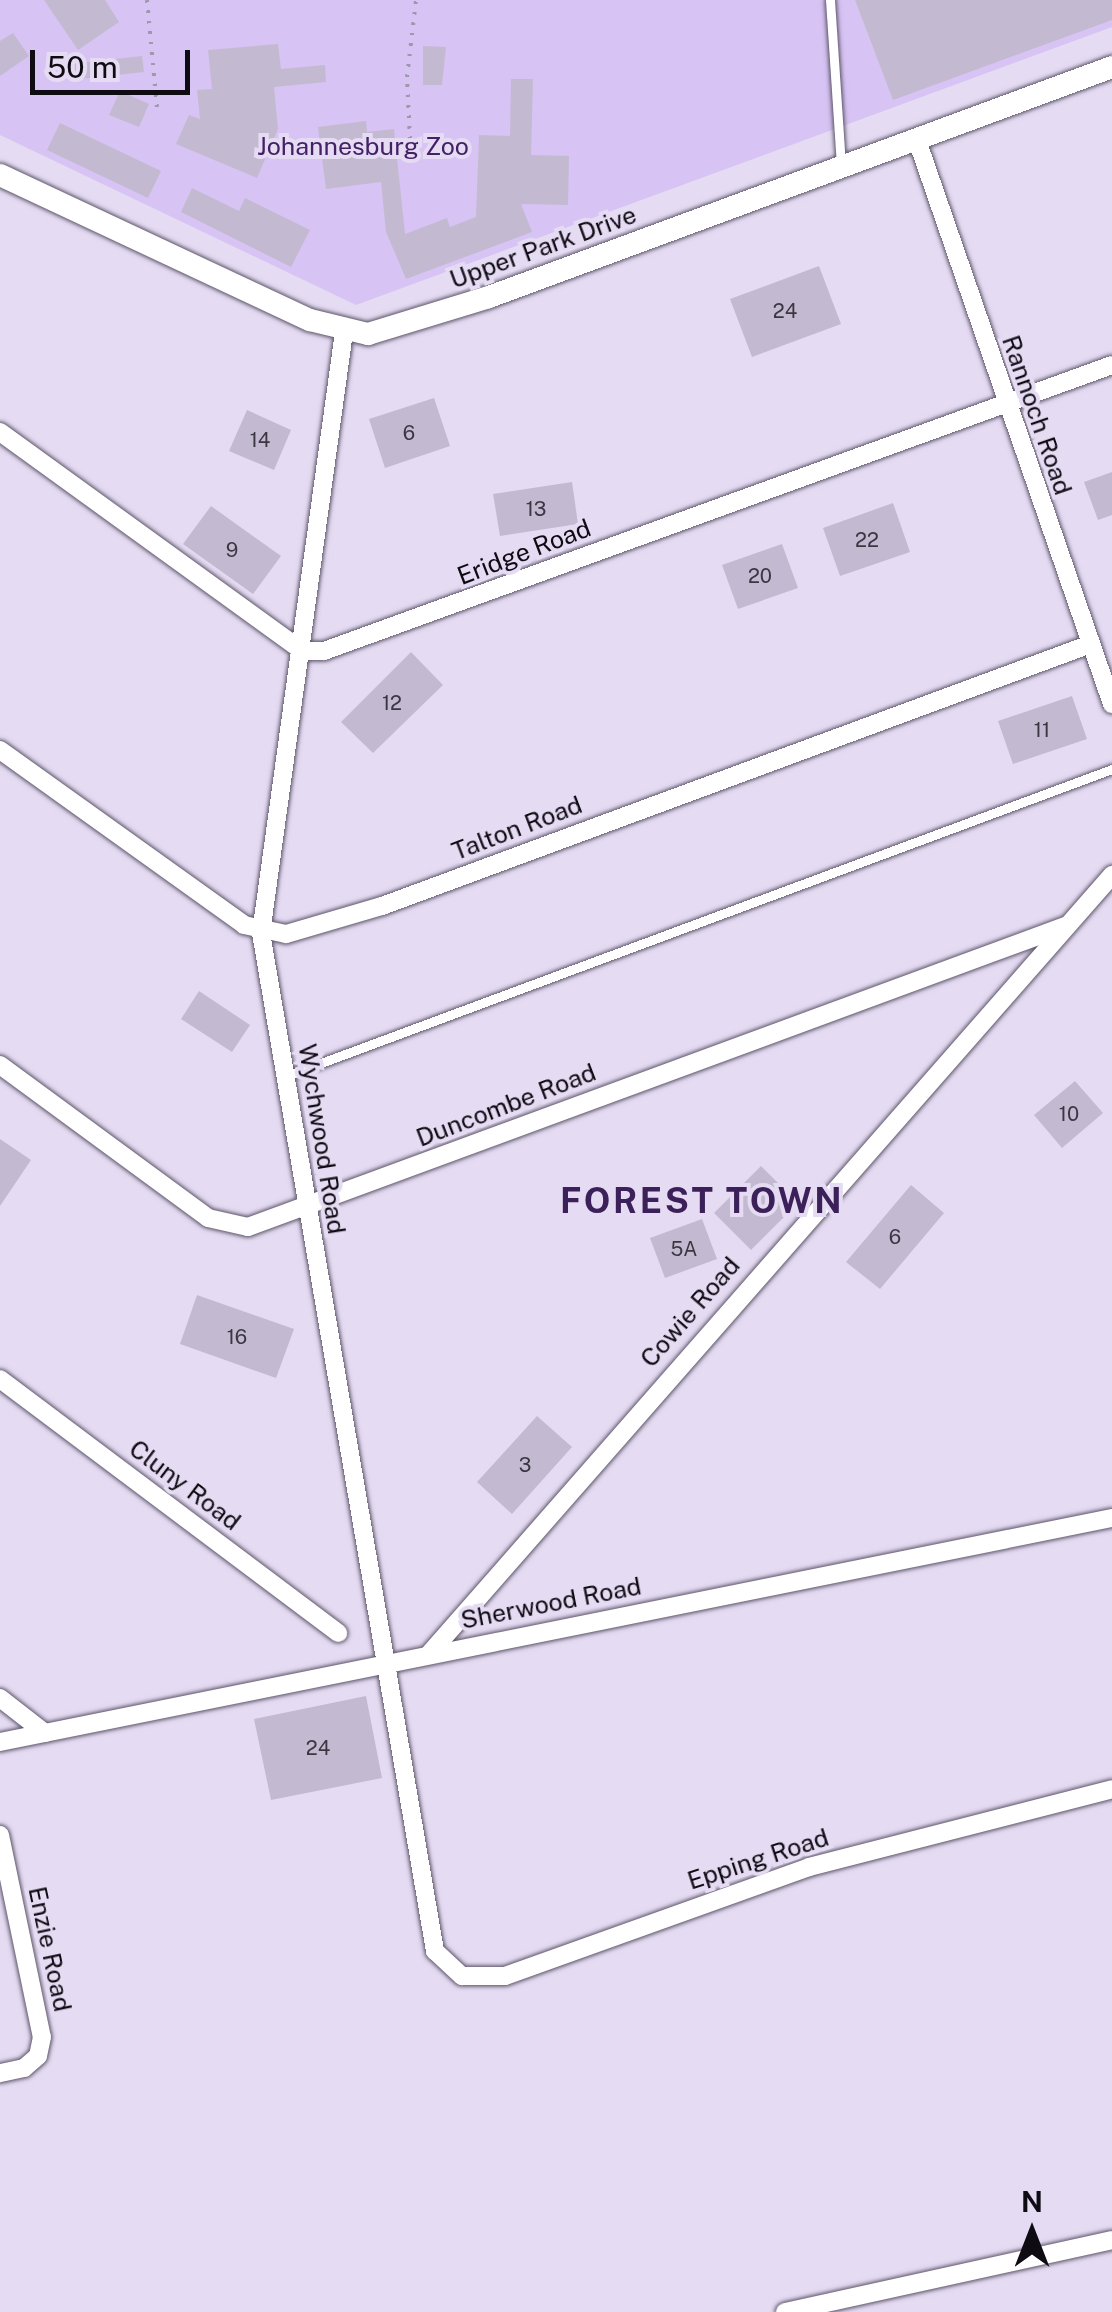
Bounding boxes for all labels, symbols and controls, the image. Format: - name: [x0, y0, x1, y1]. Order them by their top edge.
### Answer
- scale bar: [35, 30, 195, 92]
- text: 50 m: [47, 49, 118, 85]
- park label: Johannesburg Zoo: [257, 131, 469, 161]
- street label: Upper Park Drive: [446, 199, 640, 295]
- house number: 24: [773, 299, 797, 323]
- street label: Rannoch Road: [996, 331, 1078, 499]
- house number: 6: [403, 421, 415, 445]
- house number: 14: [250, 428, 270, 452]
- house number: 13: [526, 497, 546, 521]
- street label: Eridge Road: [453, 513, 595, 591]
- house number: 22: [855, 528, 879, 552]
- house number: 9: [226, 538, 238, 562]
- house number: 20: [748, 564, 772, 588]
- house number: 12: [382, 691, 402, 715]
- house number: 11: [1034, 718, 1050, 742]
- street label: Talton Road: [448, 789, 586, 867]
- street label: Wychwood Road: [292, 1042, 352, 1236]
- street label: Duncombe Road: [412, 1057, 600, 1153]
- house number: 10: [1059, 1102, 1079, 1126]
- district label: FOREST TOWN: [560, 1180, 844, 1222]
- house number: 6: [889, 1225, 901, 1249]
- house number: 5A: [670, 1237, 698, 1261]
- street label: Cowie Road: [634, 1251, 746, 1373]
- house number: 16: [227, 1325, 247, 1349]
- street label: Cluny Road: [123, 1433, 247, 1537]
- house number: 3: [519, 1453, 531, 1477]
- street label: Sherwood Road: [458, 1571, 644, 1635]
- house number: 24: [306, 1736, 330, 1760]
- street label: Epping Road: [684, 1822, 832, 1896]
- street label: Enzie Road: [22, 1884, 78, 2014]
- north arrow: [982, 2182, 1082, 2282]
- text: N: [1021, 2185, 1043, 2218]

